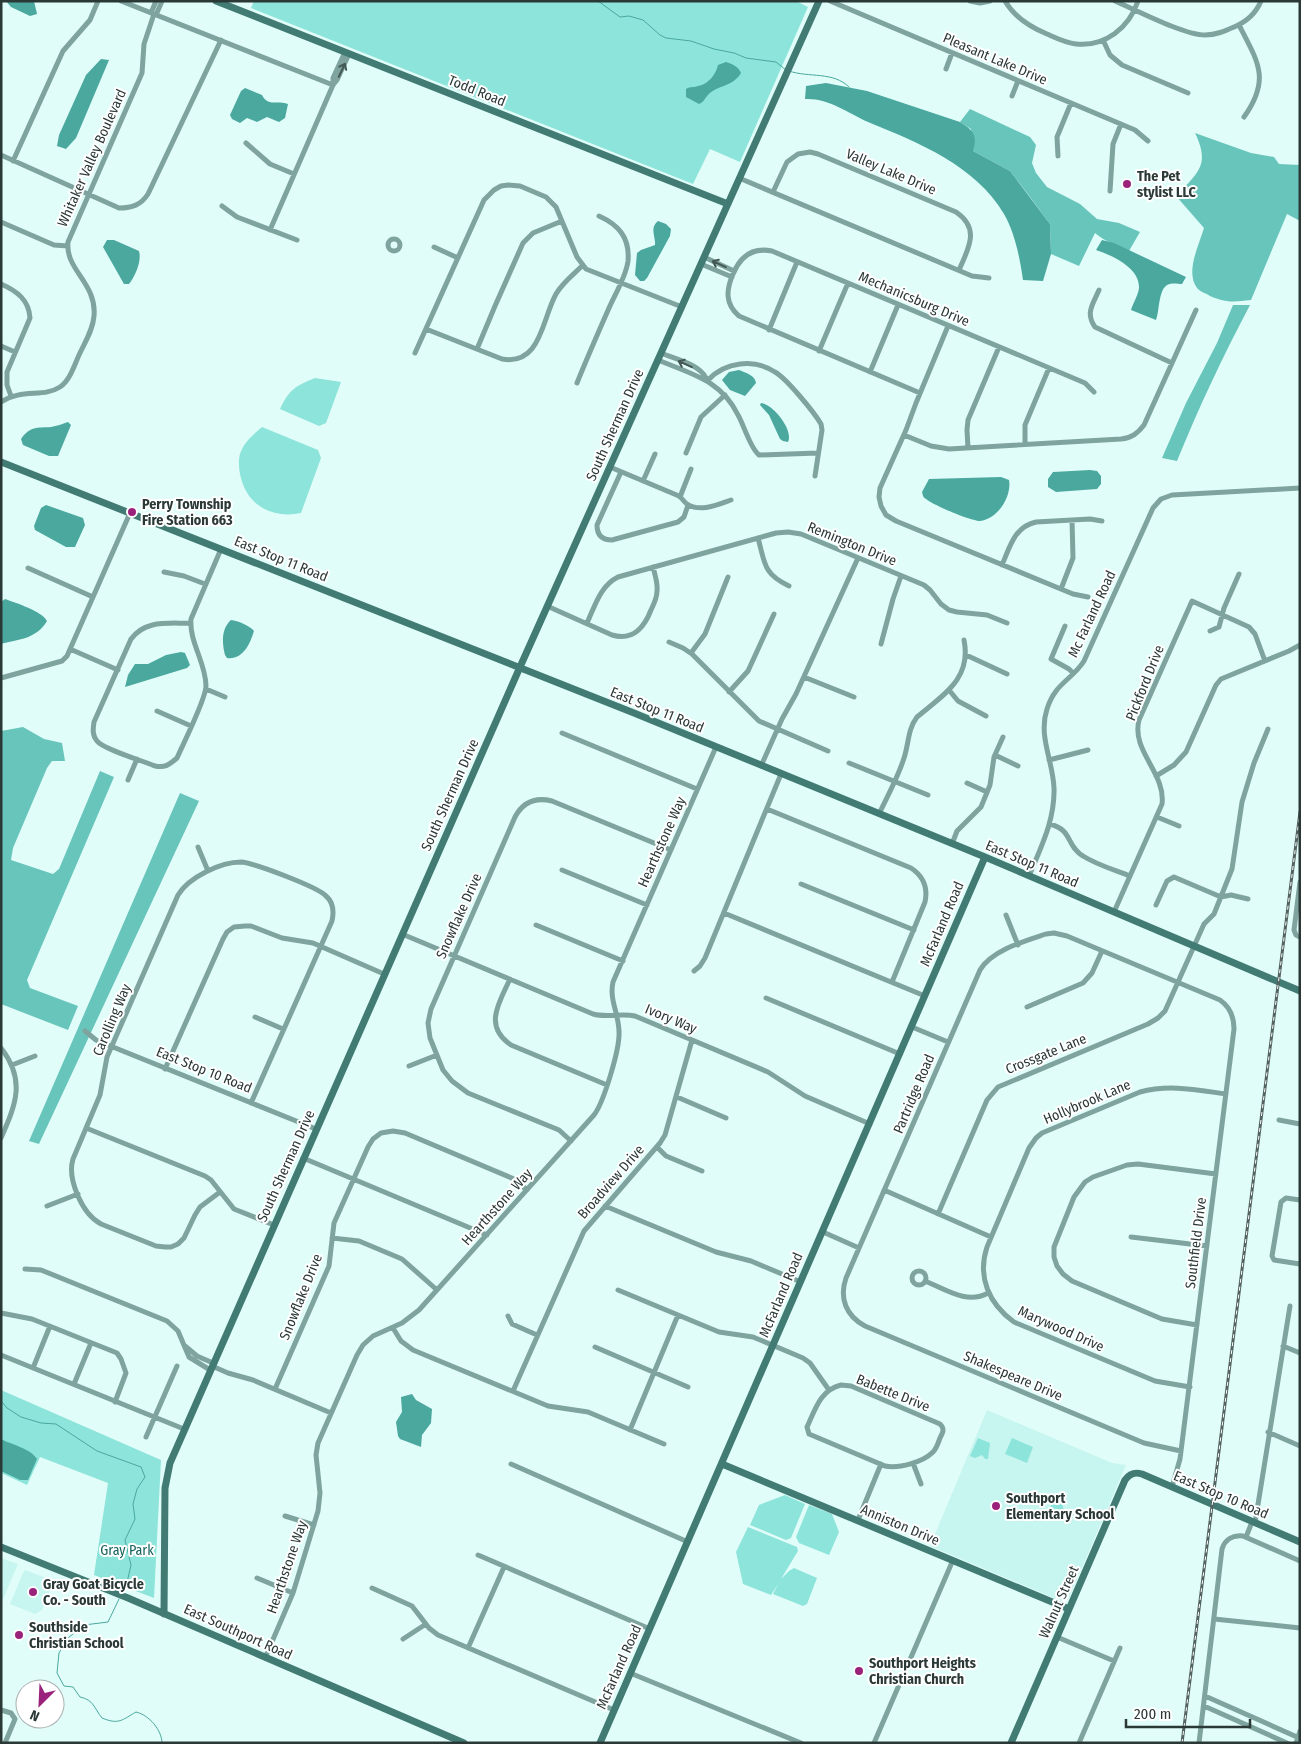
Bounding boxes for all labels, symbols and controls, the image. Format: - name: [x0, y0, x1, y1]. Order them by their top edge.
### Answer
- street label: Pleasant Lake Drive: [940, 29, 1050, 89]
- one-way arrow: [338, 63, 347, 78]
- street label: Todd Road: [446, 72, 508, 110]
- street label: Whitaker Valley Boulevard: [54, 87, 130, 229]
- street label: Valley Lake Drive: [843, 145, 939, 199]
- place label: The Pet stylist LLC: [1137, 168, 1197, 201]
- marker: The Pet stylist LLC: [1121, 178, 1133, 190]
- one-way arrow: [712, 259, 727, 268]
- street label: Mechanicsburg Drive: [856, 268, 972, 330]
- one-way arrow: [678, 358, 693, 368]
- street label: South Sherman Drive: [583, 366, 647, 484]
- place label: Perry Township Fire Station 663: [142, 496, 233, 529]
- marker: Perry Township Fire Station 663: [126, 506, 138, 518]
- street label: Remington Drive: [805, 518, 899, 570]
- street label: East Stop 11 Road: [232, 532, 330, 586]
- street label: Mc Farland Road: [1064, 568, 1120, 660]
- street label: Pickford Drive: [1122, 643, 1168, 723]
- street label: East Stop 11 Road: [608, 683, 706, 737]
- street label: South Sherman Drive: [418, 736, 482, 854]
- street label: Hearthstone Way: [634, 793, 690, 890]
- street label: East Stop 11 Road: [983, 837, 1081, 891]
- street label: Snowflake Drive: [433, 871, 485, 961]
- street label: McFarland Road: [916, 879, 968, 969]
- street label: Carolling Way: [89, 981, 135, 1059]
- street label: Ivory Way: [643, 1001, 700, 1038]
- street label: Crossgate Lane: [1003, 1030, 1089, 1078]
- street label: East Stop 10 Road: [154, 1043, 254, 1097]
- street label: Partridge Road: [890, 1052, 938, 1136]
- street label: Hollybrook Lane: [1041, 1076, 1133, 1128]
- street label: South Sherman Drive: [254, 1107, 318, 1225]
- street label: Broadview Drive: [574, 1141, 648, 1222]
- street label: Hearthstone Way: [458, 1165, 536, 1249]
- street label: Southfield Drive: [1182, 1196, 1210, 1290]
- street label: McFarland Road: [755, 1250, 807, 1340]
- street label: Snowflake Drive: [276, 1251, 326, 1343]
- street label: Marywood Drive: [1015, 1302, 1107, 1356]
- street label: Shakespeare Drive: [961, 1347, 1065, 1405]
- street label: Babette Drive: [854, 1371, 932, 1415]
- street label: East Stop 10 Road: [1171, 1467, 1271, 1523]
- place label: Southport Elementary School: [1006, 1490, 1115, 1523]
- marker: Southport Elementary School: [990, 1500, 1002, 1512]
- street label: Anniston Drive: [858, 1501, 942, 1549]
- street label: Hearthstone Way: [263, 1518, 311, 1616]
- park label: Gray Park: [100, 1542, 154, 1559]
- street label: Walnut Street: [1035, 1563, 1083, 1641]
- place label: Gray Goat Bicycle Co. - South: [43, 1576, 144, 1609]
- marker: Gray Goat Bicycle Co. - South: [27, 1586, 39, 1598]
- street label: East Southport Road: [181, 1600, 295, 1664]
- place label: Southside Christian School: [29, 1619, 124, 1652]
- street label: McFarland Road: [593, 1622, 645, 1712]
- marker: Southside Christian School: [13, 1629, 25, 1641]
- place label: Southport Heights Christian Church: [869, 1655, 976, 1688]
- marker: Southport Heights Christian Church: [853, 1665, 865, 1677]
- north arrow: [15, 1679, 65, 1729]
- scale bar: [1126, 1696, 1250, 1728]
- text: 200 m: [1134, 1705, 1171, 1723]
- text: N: [28, 1706, 42, 1725]

